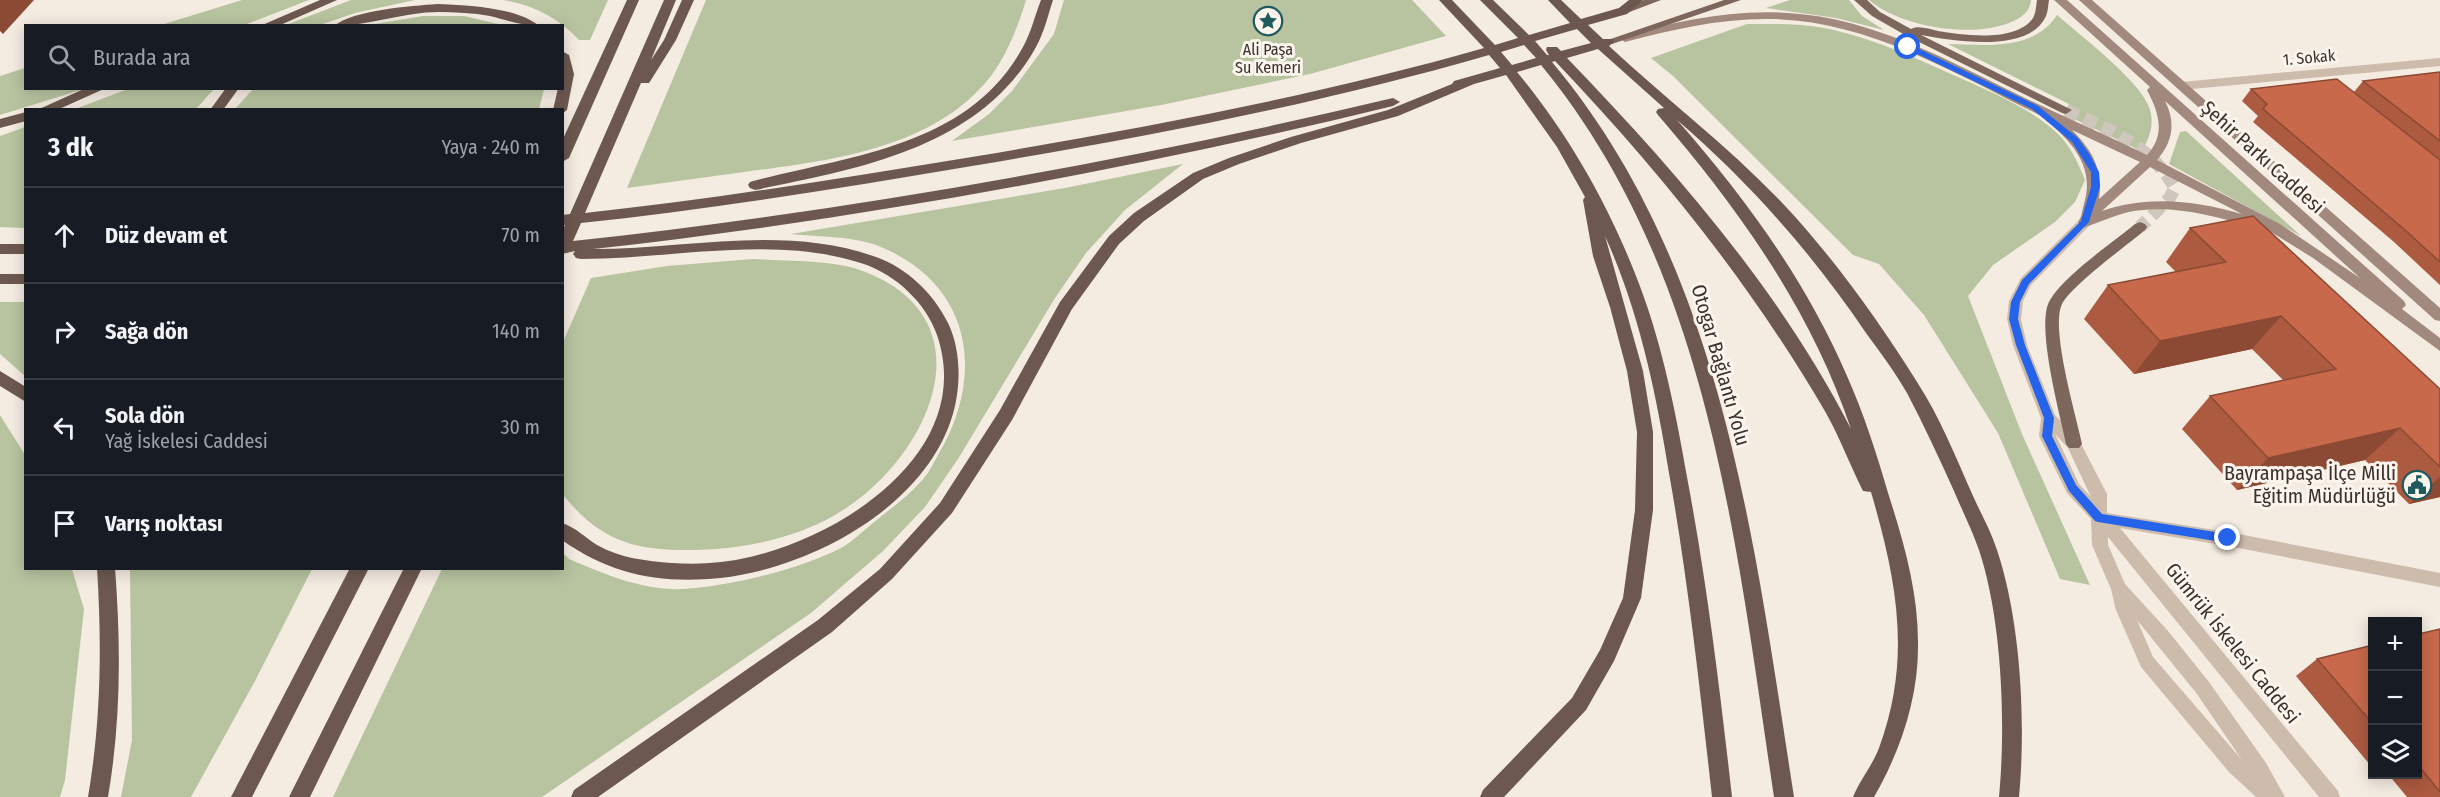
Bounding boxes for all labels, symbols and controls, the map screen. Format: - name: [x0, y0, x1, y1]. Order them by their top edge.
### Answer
- place icon: Ali Paşa Su Kemeri: [1252, 5, 1284, 37]
- search box: [24, 24, 564, 90]
- route start: [1894, 33, 1920, 59]
- place label: Ali Paşa Su Kemeri: [1235, 40, 1301, 77]
- icon: search: [45, 41, 78, 74]
- text: Burada ara: [93, 44, 191, 71]
- street label: 1. Sokak: [2282, 46, 2336, 69]
- street label: Şehir Parkı Caddesi: [2196, 96, 2329, 219]
- text: 3 dk: [48, 132, 93, 163]
- text: Yaya · 240 m: [441, 135, 540, 159]
- icon: ahead: [48, 219, 81, 252]
- text: Düz devam et: [105, 222, 227, 249]
- text: 70 m: [502, 223, 540, 247]
- street label: Otogar Bağlantı Yolu: [1687, 282, 1755, 448]
- icon: right: [48, 315, 81, 348]
- text: Sağa dön: [105, 318, 188, 345]
- text: 140 m: [492, 319, 540, 343]
- text: Sola dön: [105, 402, 185, 429]
- icon: left: [48, 411, 81, 444]
- text: 30 m: [500, 415, 540, 439]
- text: Yağ İskelesi Caddesi: [105, 429, 268, 453]
- place label: Bayrampaşa İlçe Milli Eğitim Müdürlüğü: [2224, 461, 2396, 508]
- public building icon: Bayrampaşa İlçe Milli Eğitim Müdürlüğü: [2401, 469, 2433, 501]
- icon: arrive: [48, 507, 81, 540]
- text: Varış noktası: [105, 510, 223, 537]
- route end: [2214, 524, 2240, 550]
- street label: Gümrük İskelesi Caddesi: [2161, 558, 2305, 728]
- map controls: [2368, 617, 2422, 779]
- button: +: [2368, 617, 2422, 671]
- button: −: [2368, 671, 2422, 725]
- button: layers: [2368, 725, 2422, 779]

